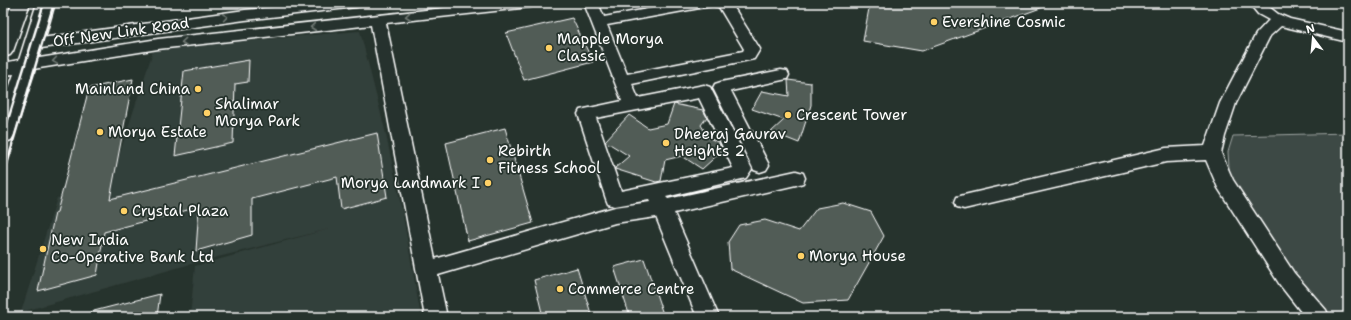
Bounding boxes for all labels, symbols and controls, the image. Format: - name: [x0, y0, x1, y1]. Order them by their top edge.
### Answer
- street label: Off New Link Road: [52, 12, 191, 51]
- one-way arrow: [405, 12, 411, 21]
- place label: Evershine Cosmic: [942, 12, 1066, 32]
- one-way arrow: [222, 13, 228, 22]
- marker: Evershine Cosmic: [929, 17, 939, 27]
- north arrow: [1293, 18, 1333, 58]
- text: N: [1304, 20, 1317, 37]
- one-way arrow: [310, 22, 316, 31]
- place label: Mapple Morya Classic: [557, 29, 664, 66]
- one-way arrow: [181, 37, 187, 46]
- marker: Mapple Morya Classic: [544, 43, 554, 53]
- one-way arrow: [52, 56, 58, 65]
- place label: Mainland China: [75, 79, 191, 99]
- marker: Mainland China: [193, 84, 203, 94]
- place label: Shalimar Morya Park: [215, 94, 300, 131]
- place label: Crescent Tower: [796, 105, 907, 125]
- marker: Shalimar Morya Park: [202, 108, 212, 118]
- marker: Crescent Tower: [783, 110, 793, 120]
- place label: Morya Estate: [108, 122, 207, 142]
- place label: Dheeraj Gaurav Heights 2: [674, 124, 786, 161]
- marker: Morya Estate: [95, 127, 105, 137]
- marker: Dheeraj Gaurav Heights 2: [661, 138, 671, 148]
- place label: Rebirth Fitness School: [498, 141, 601, 178]
- marker: Rebirth Fitness School: [485, 155, 495, 165]
- place label: Morya Landmark I: [341, 173, 480, 193]
- marker: Morya Landmark I: [483, 178, 493, 188]
- place label: Crystal Plaza: [132, 201, 229, 221]
- marker: Crystal Plaza: [119, 206, 129, 216]
- place label: New India Co-Operative Bank Ltd: [51, 230, 215, 267]
- marker: New India Co-Operative Bank Ltd: [38, 244, 48, 254]
- place label: Morya House: [809, 246, 906, 266]
- marker: Morya House: [796, 251, 806, 261]
- place label: Commerce Centre: [568, 279, 694, 299]
- marker: Commerce Centre: [555, 284, 565, 294]

